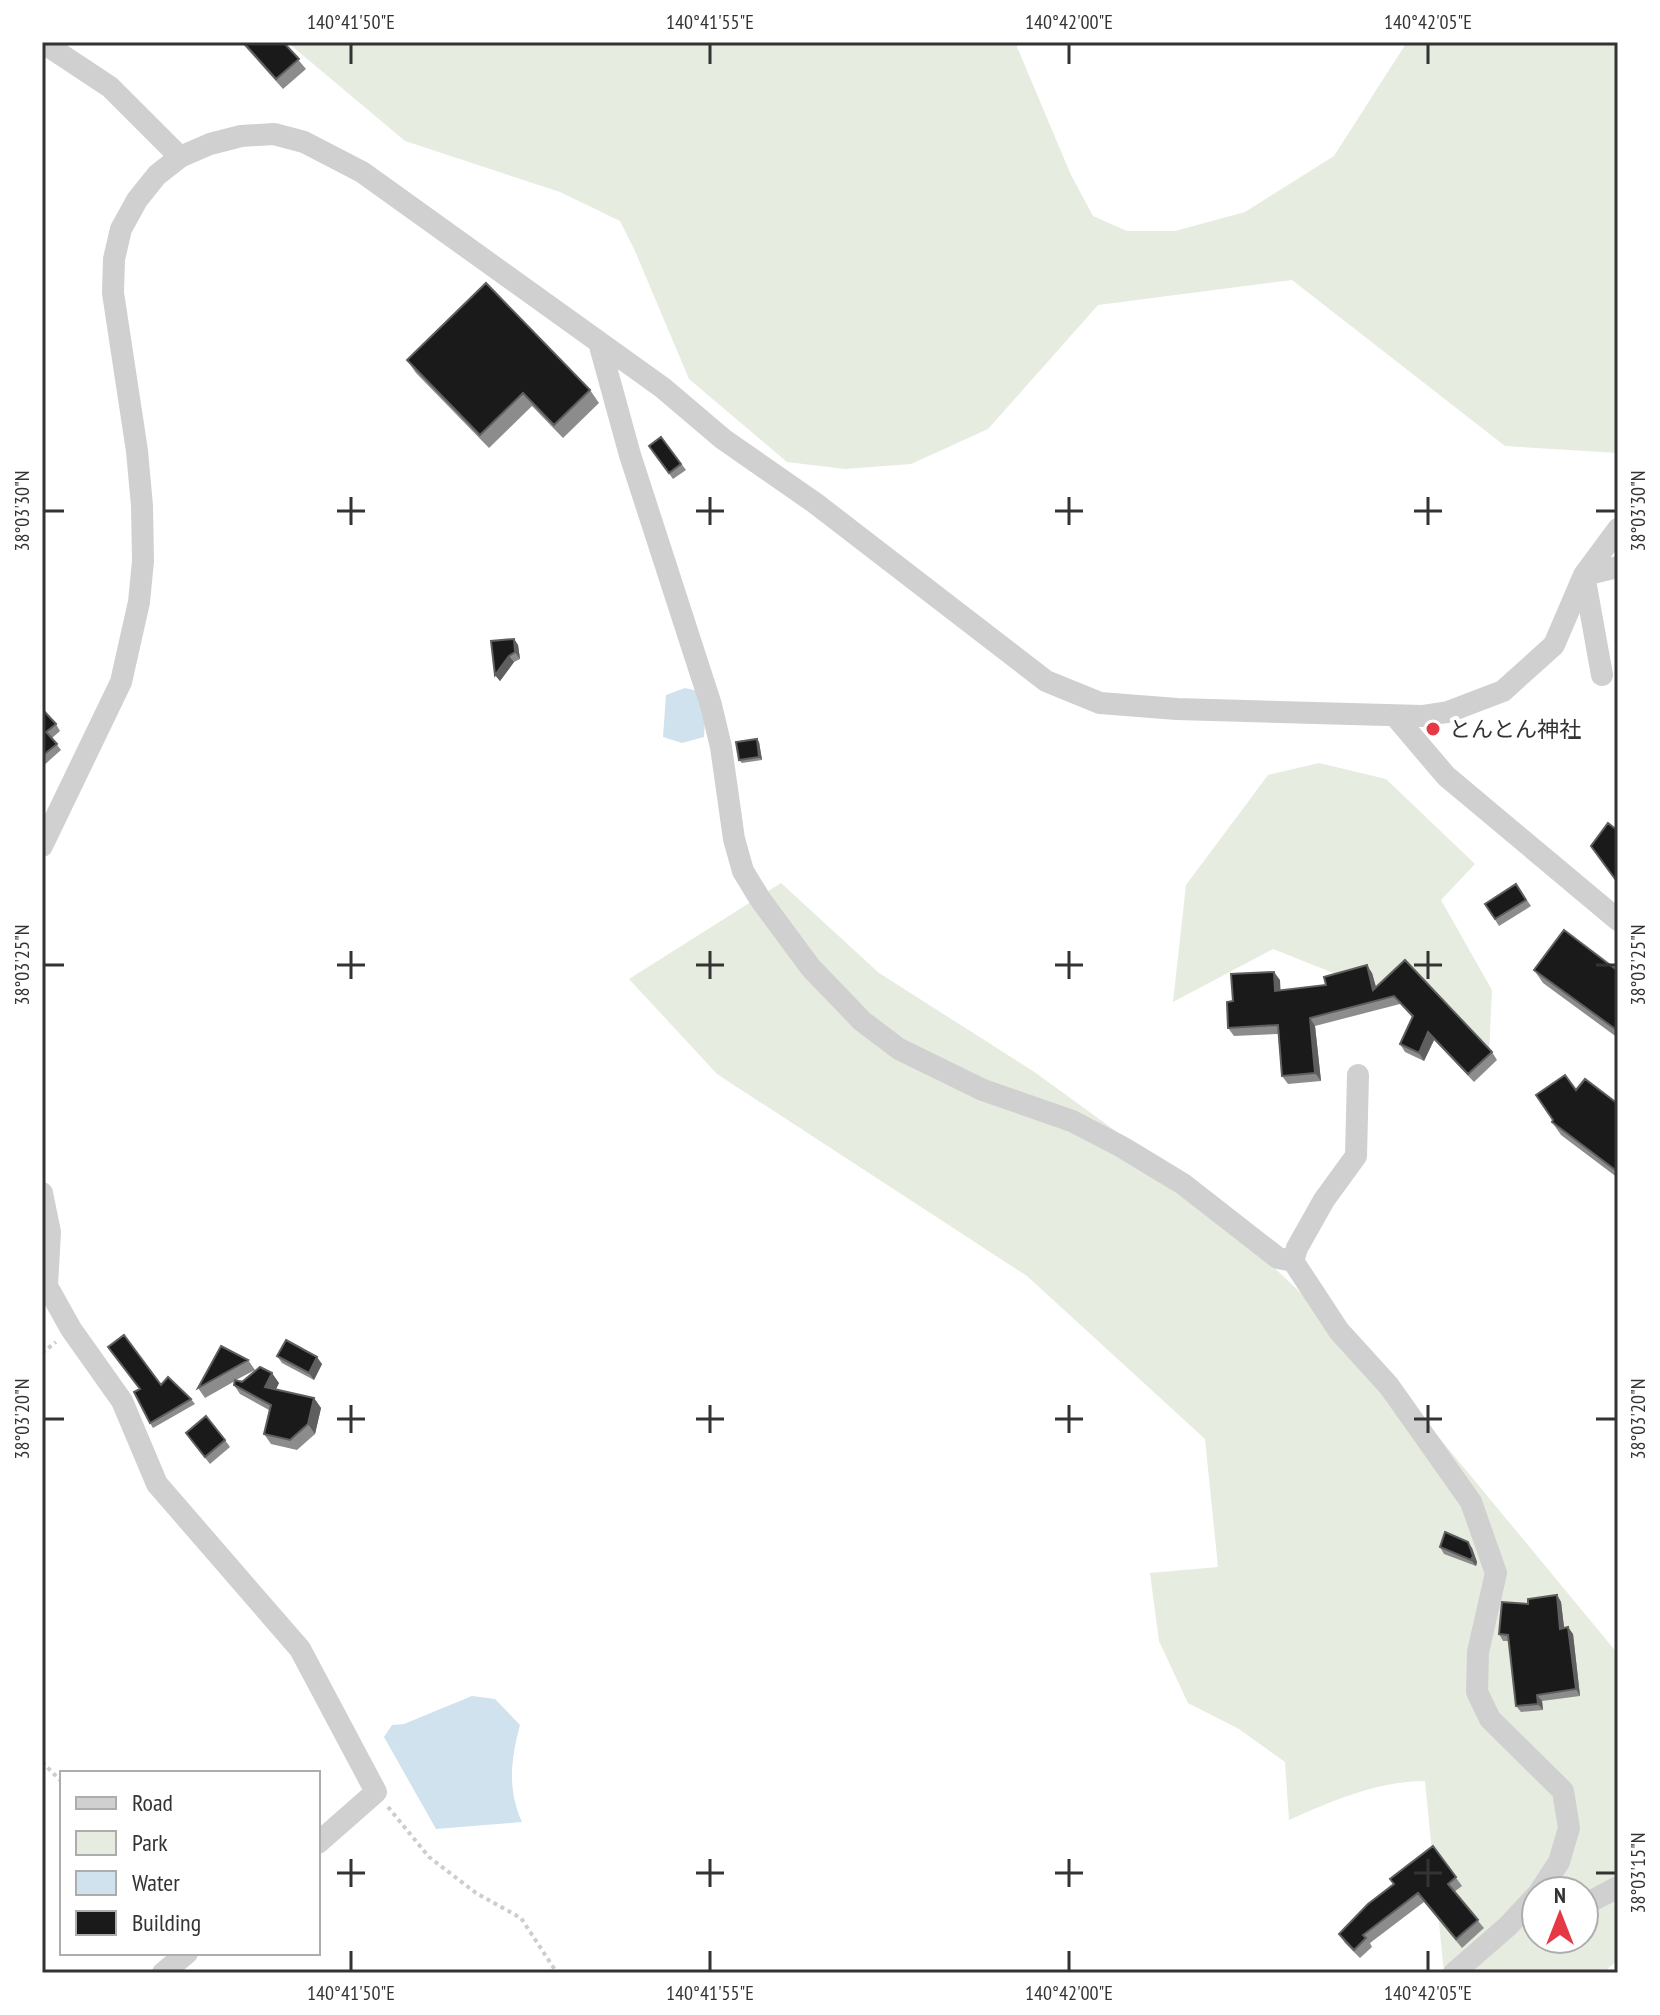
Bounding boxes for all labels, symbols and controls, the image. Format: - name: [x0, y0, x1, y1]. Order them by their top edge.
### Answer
- text: 140°41'50"E: [307, 9, 395, 35]
- text: 140°41'55"E: [666, 9, 754, 35]
- text: 140°42'00"E: [1025, 9, 1113, 35]
- text: 140°42'05"E: [1384, 9, 1472, 35]
- text: 38°03'30"N: [9, 471, 35, 551]
- text: 38°03'30"N: [1625, 471, 1651, 551]
- place label: とんとん神社: [1449, 715, 1581, 743]
- marker: とんとん神社: [1424, 720, 1442, 738]
- text: 38°03'25"N: [9, 925, 35, 1005]
- text: 38°03'25"N: [1625, 925, 1651, 1005]
- text: 38°03'20"N: [9, 1379, 35, 1459]
- text: 38°03'20"N: [1625, 1379, 1651, 1459]
- legend: [60, 1771, 320, 1955]
- text: Road: [132, 1787, 173, 1818]
- text: Park: [132, 1827, 168, 1858]
- text: 38°03'15"N: [1625, 1833, 1651, 1913]
- text: Water: [132, 1867, 180, 1898]
- north arrow: [1520, 1875, 1600, 1955]
- text: N: [1554, 1881, 1566, 1909]
- text: Building: [132, 1907, 201, 1938]
- text: 140°41'50"E: [307, 1980, 395, 2006]
- text: 140°41'55"E: [666, 1980, 754, 2006]
- text: 140°42'00"E: [1025, 1980, 1113, 2006]
- text: 140°42'05"E: [1384, 1980, 1472, 2006]

